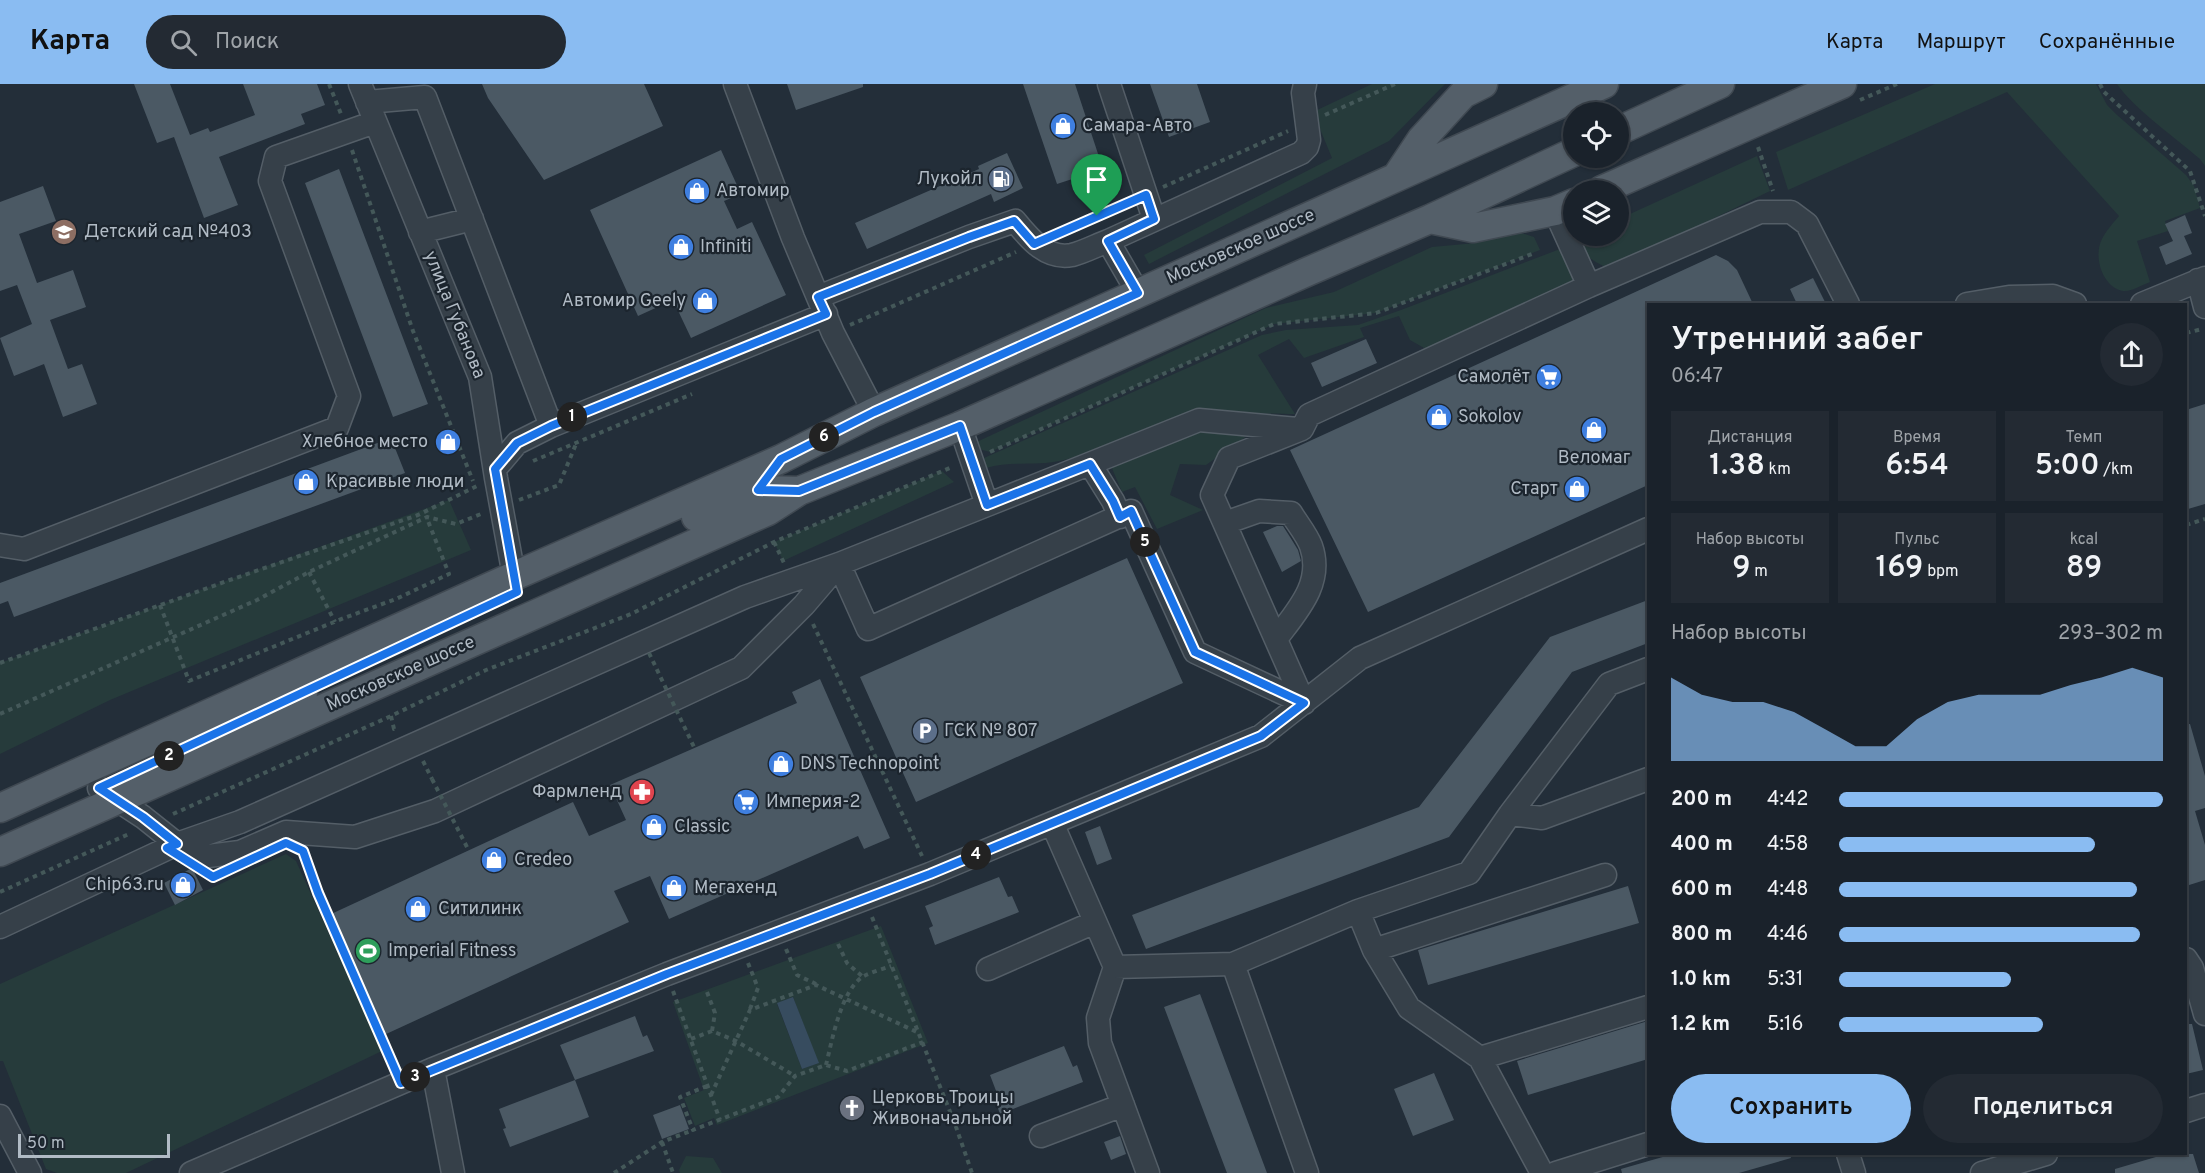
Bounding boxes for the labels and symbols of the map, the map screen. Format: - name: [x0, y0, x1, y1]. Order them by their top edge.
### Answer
- shop icon: Самара-Авто: [1048, 111, 1078, 141]
- place label: Самара-Авто: [1082, 115, 1192, 138]
- pin: [1071, 154, 1122, 216]
- fuel station icon: Лукойл: [986, 164, 1016, 194]
- place label: Лукойл: [916, 168, 982, 191]
- shop icon: Автомир: [682, 176, 712, 206]
- place label: Автомир: [716, 180, 790, 203]
- street label: Московское шоссе: [1163, 204, 1319, 290]
- school or university icon: Детский сад №403: [49, 217, 79, 247]
- place label: Детский сад №403: [84, 221, 252, 244]
- shop icon: Infiniti: [666, 232, 696, 262]
- place label: Infiniti: [700, 236, 752, 259]
- street label: улица Губанова: [418, 248, 490, 382]
- shop icon: Автомир Geely: [690, 286, 720, 316]
- place label: Автомир Geely: [562, 290, 686, 313]
- supermarket icon: Самолёт: [1534, 362, 1564, 392]
- place label: Самолёт: [1457, 366, 1530, 389]
- pin: 1: [557, 402, 587, 432]
- shop icon: Sokolov: [1424, 402, 1454, 432]
- place label: Sokolov: [1458, 406, 1521, 429]
- shop icon: Веломаг: [1579, 415, 1609, 445]
- pin: 6: [809, 422, 839, 452]
- shop icon: Хлебное место: [433, 427, 463, 457]
- place label: Хлебное место: [302, 431, 428, 454]
- place label: Веломаг: [1558, 447, 1631, 470]
- shop icon: Красивые люди: [291, 467, 321, 497]
- place label: Красивые люди: [326, 471, 464, 494]
- shop icon: Старт: [1562, 474, 1592, 504]
- place label: Старт: [1510, 478, 1558, 501]
- pin: 5: [1130, 527, 1160, 557]
- street label: Московское шоссе: [323, 631, 479, 717]
- parking icon: ГСК № 807: [910, 716, 940, 746]
- place label: ГСК № 807: [944, 720, 1037, 743]
- pin: 2: [154, 741, 184, 771]
- shop icon: DNS Technopoint: [766, 749, 796, 779]
- place label: DNS Technopoint: [800, 753, 940, 776]
- pharmacy icon: Фармленд: [627, 777, 657, 807]
- place label: Фармленд: [532, 781, 622, 804]
- supermarket icon: Империя-2: [731, 787, 761, 817]
- place label: Империя-2: [766, 791, 860, 814]
- shop icon: Classic: [639, 812, 669, 842]
- place label: Classic: [674, 816, 730, 839]
- pin: 4: [961, 840, 991, 870]
- shop icon: Credeo: [479, 845, 509, 875]
- place label: Credeo: [514, 849, 572, 872]
- shop icon: Chip63.ru: [168, 870, 198, 900]
- shop icon: Мегахенд: [659, 873, 689, 903]
- place label: Chip63.ru: [85, 874, 164, 897]
- place label: Мегахенд: [694, 877, 777, 900]
- shop icon: Ситилинк: [403, 894, 433, 924]
- place label: Ситилинк: [438, 898, 522, 921]
- sports icon: Imperial Fitness: [353, 936, 383, 966]
- place label: Imperial Fitness: [388, 940, 516, 963]
- pin: 3: [400, 1062, 430, 1092]
- place label: Церковь Троицы Живоначальной: [872, 1087, 1014, 1131]
- church icon: Церковь Троицы Живоначальной: [837, 1093, 867, 1123]
- scale bar: [18, 1131, 170, 1158]

